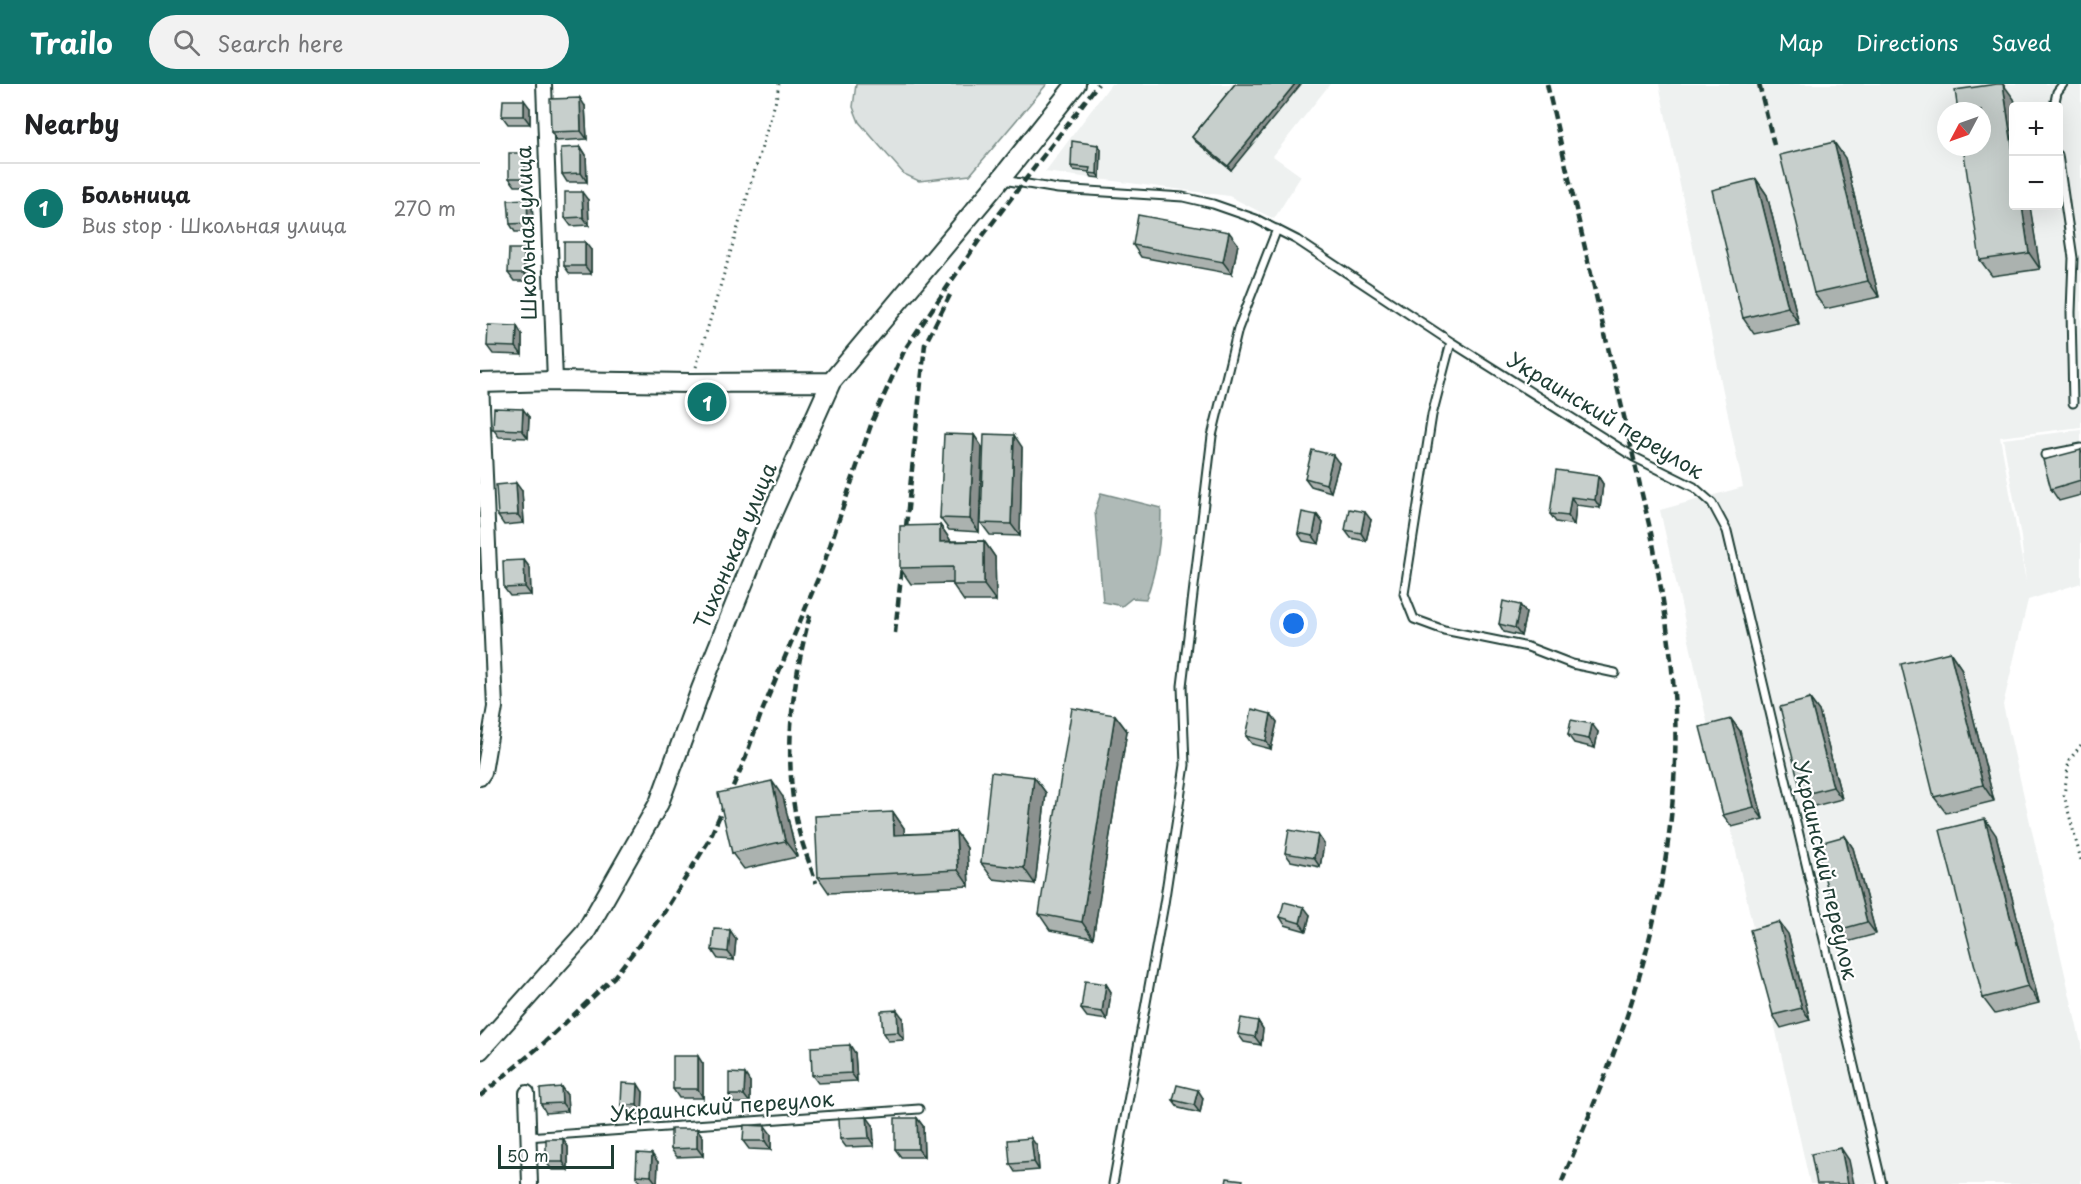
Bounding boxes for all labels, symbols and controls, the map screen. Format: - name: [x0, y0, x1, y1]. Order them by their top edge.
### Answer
- search box: [149, 15, 569, 69]
- text: Trailo: [30, 21, 113, 64]
- icon: search: [170, 26, 203, 59]
- text: Search here: [218, 26, 343, 59]
- text: Map: [1778, 26, 1823, 58]
- text: Directions: [1856, 26, 1958, 58]
- text: Saved: [1991, 26, 2051, 58]
- north arrow: [1937, 102, 1991, 156]
- map controls: [2009, 102, 2063, 210]
- button: +: [2009, 102, 2063, 156]
- text: Nearby: [24, 104, 119, 143]
- street label: Школьная улица: [506, 145, 544, 321]
- button: −: [2009, 156, 2063, 210]
- text: Больница: [81, 177, 191, 210]
- text: 1: [39, 193, 48, 223]
- text: 270 m: [393, 193, 456, 223]
- text: Bus stop · Школьная улица: [81, 210, 346, 240]
- street label: Украинский переулок: [1502, 343, 1711, 486]
- pin: 1: [688, 380, 726, 424]
- street label: Тихонькая улица: [685, 456, 784, 633]
- your location: [1279, 609, 1308, 638]
- street label: Украинский переулок: [1786, 757, 1868, 983]
- street label: Украинский переулок: [609, 1081, 835, 1129]
- scale bar: [498, 1142, 614, 1170]
- text: 50 m: [507, 1143, 548, 1167]

